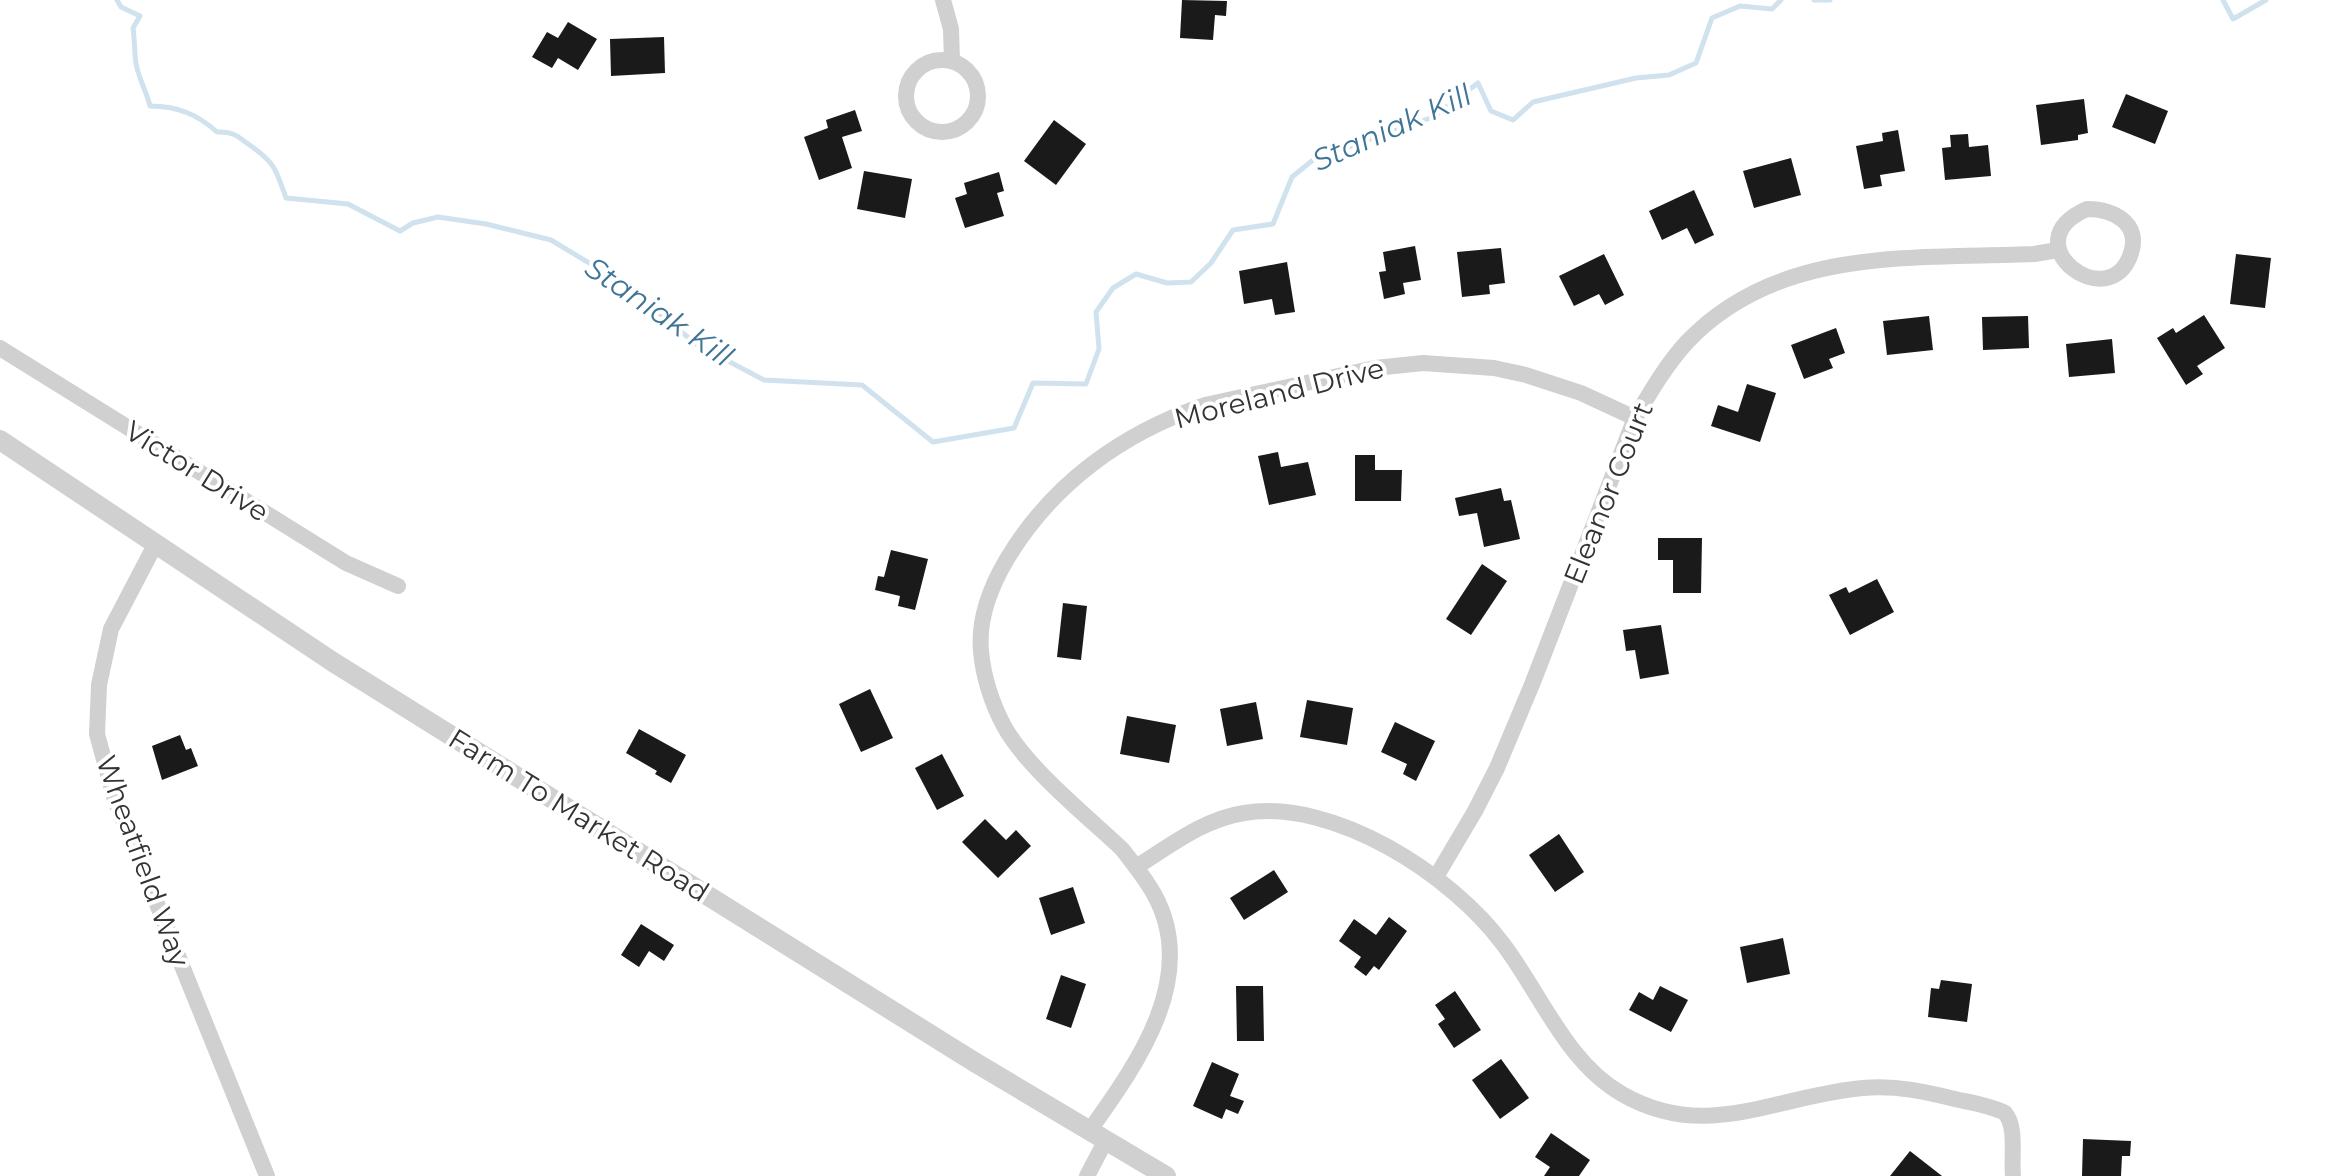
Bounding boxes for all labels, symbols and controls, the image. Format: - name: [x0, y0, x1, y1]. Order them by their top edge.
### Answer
- water label: Staniak Kill: [1306, 76, 1477, 179]
- water label: Staniak Kill: [578, 249, 740, 375]
- street label: Moreland Drive: [1171, 351, 1387, 435]
- street label: Eleanor Court: [1556, 397, 1660, 589]
- street label: Victor Drive: [119, 413, 275, 529]
- street label: Farm To Market Road: [443, 721, 715, 909]
- street label: Wheatfield Way: [89, 751, 197, 972]

